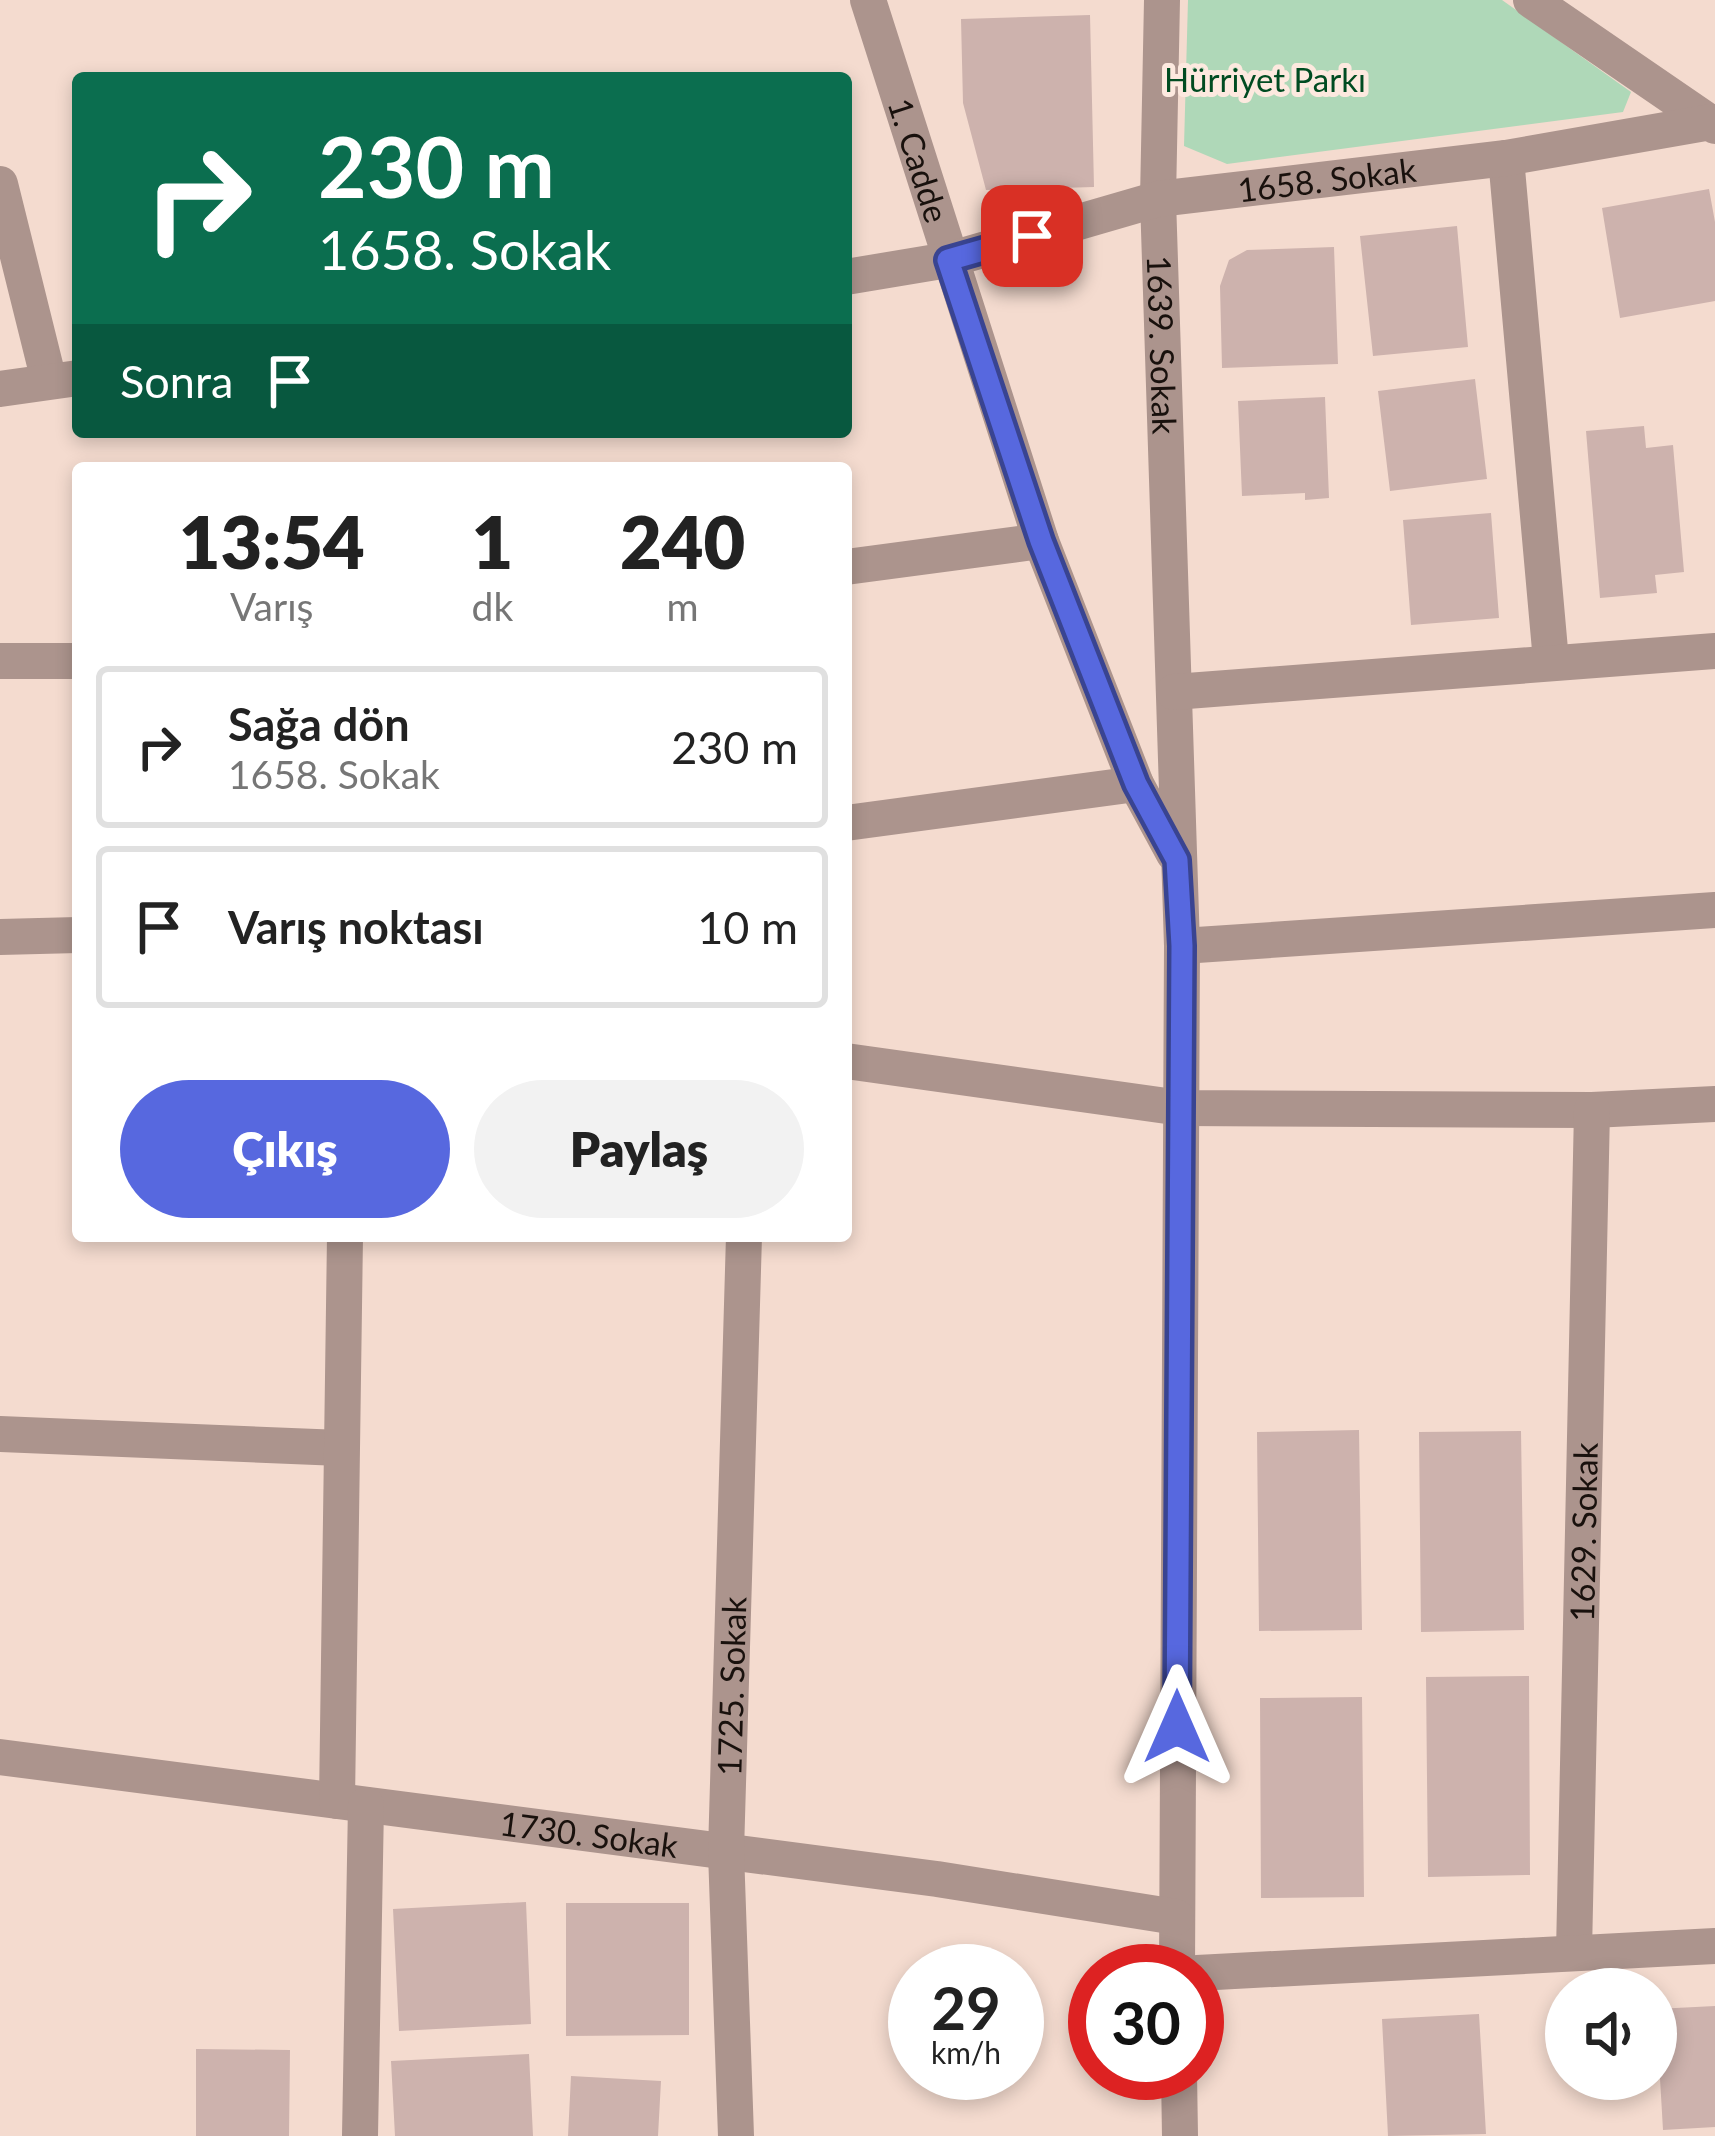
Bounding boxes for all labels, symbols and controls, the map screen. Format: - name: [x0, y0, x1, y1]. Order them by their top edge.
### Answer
- park label: Hürriyet Parkı: [1164, 59, 1366, 99]
- street label: 1. Cadde: [881, 93, 958, 227]
- text: 230 m: [318, 115, 555, 216]
- icon: right: [120, 120, 276, 276]
- street label: 1658. Sokak: [1235, 149, 1418, 209]
- pin: [981, 185, 1083, 287]
- icon: arrive: [999, 203, 1065, 269]
- text: 1658. Sokak: [318, 217, 611, 282]
- street label: 1639. Sokak: [1140, 255, 1186, 435]
- icon: arrive: [257, 348, 323, 414]
- text: Sonra: [120, 354, 233, 408]
- text: 13:54: [179, 498, 365, 584]
- text: 1: [472, 498, 513, 584]
- text: 240: [620, 498, 745, 584]
- text: Varış: [230, 583, 313, 629]
- text: dk: [472, 583, 513, 629]
- text: m: [667, 583, 699, 629]
- text: Sağa dön: [228, 697, 410, 751]
- icon: right: [126, 714, 192, 780]
- text: 230 m: [671, 720, 798, 774]
- text: 1658. Sokak: [228, 751, 440, 797]
- icon: arrive: [126, 894, 192, 960]
- text: Varış noktası: [228, 900, 484, 954]
- text: 10 m: [697, 900, 798, 954]
- button: Çıkış: [120, 1080, 450, 1218]
- button: Paylaş: [474, 1080, 804, 1218]
- street label: 1629. Sokak: [1561, 1442, 1605, 1622]
- street label: 1725. Sokak: [708, 1596, 753, 1776]
- position arrow: [1114, 1664, 1240, 1790]
- street label: 1730. Sokak: [498, 1802, 681, 1865]
- speed limit sign: 30: [1068, 1944, 1224, 2100]
- map controls: [1545, 1968, 1677, 2100]
- button: sound: [1545, 1968, 1677, 2100]
- text: 29: [931, 1971, 1001, 2043]
- text: km/h: [931, 2034, 1001, 2070]

